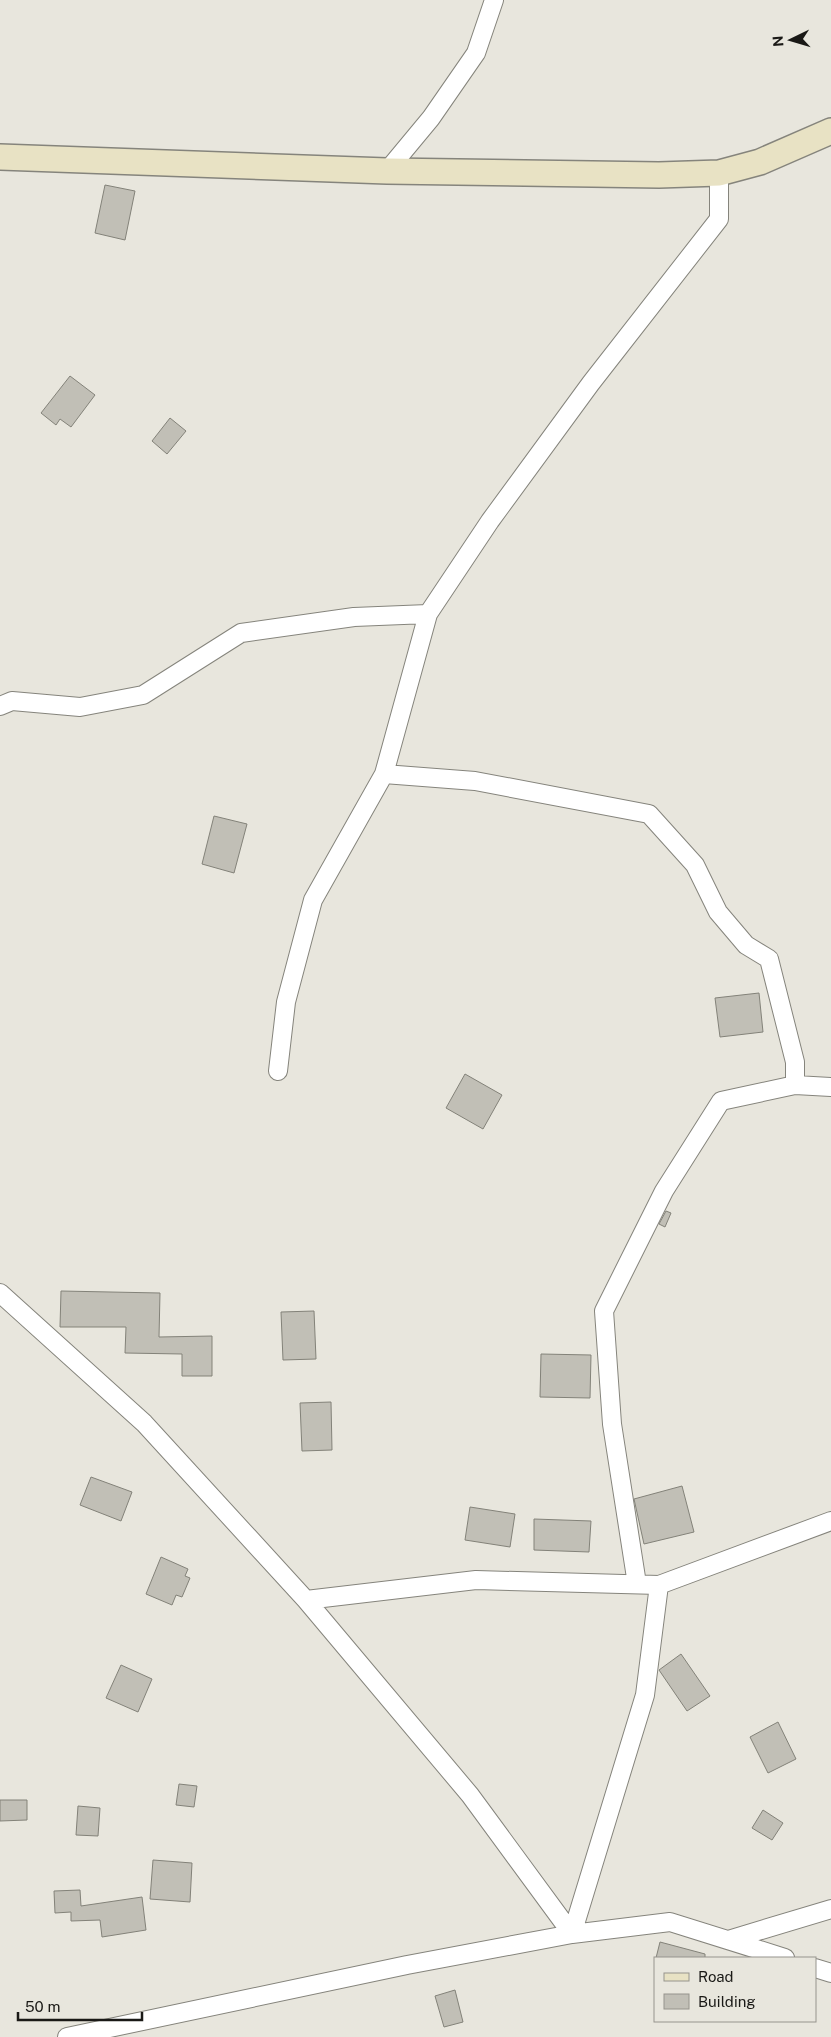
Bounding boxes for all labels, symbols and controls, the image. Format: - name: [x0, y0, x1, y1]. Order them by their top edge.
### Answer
- north arrow: [766, 15, 816, 65]
- text: N: [770, 35, 786, 47]
- legend: [654, 1957, 816, 2022]
- text: Road: [698, 1968, 734, 1985]
- scale bar: [18, 1990, 141, 2022]
- text: Building: [698, 1993, 756, 2010]
- text: 50 m: [25, 1998, 60, 2015]

